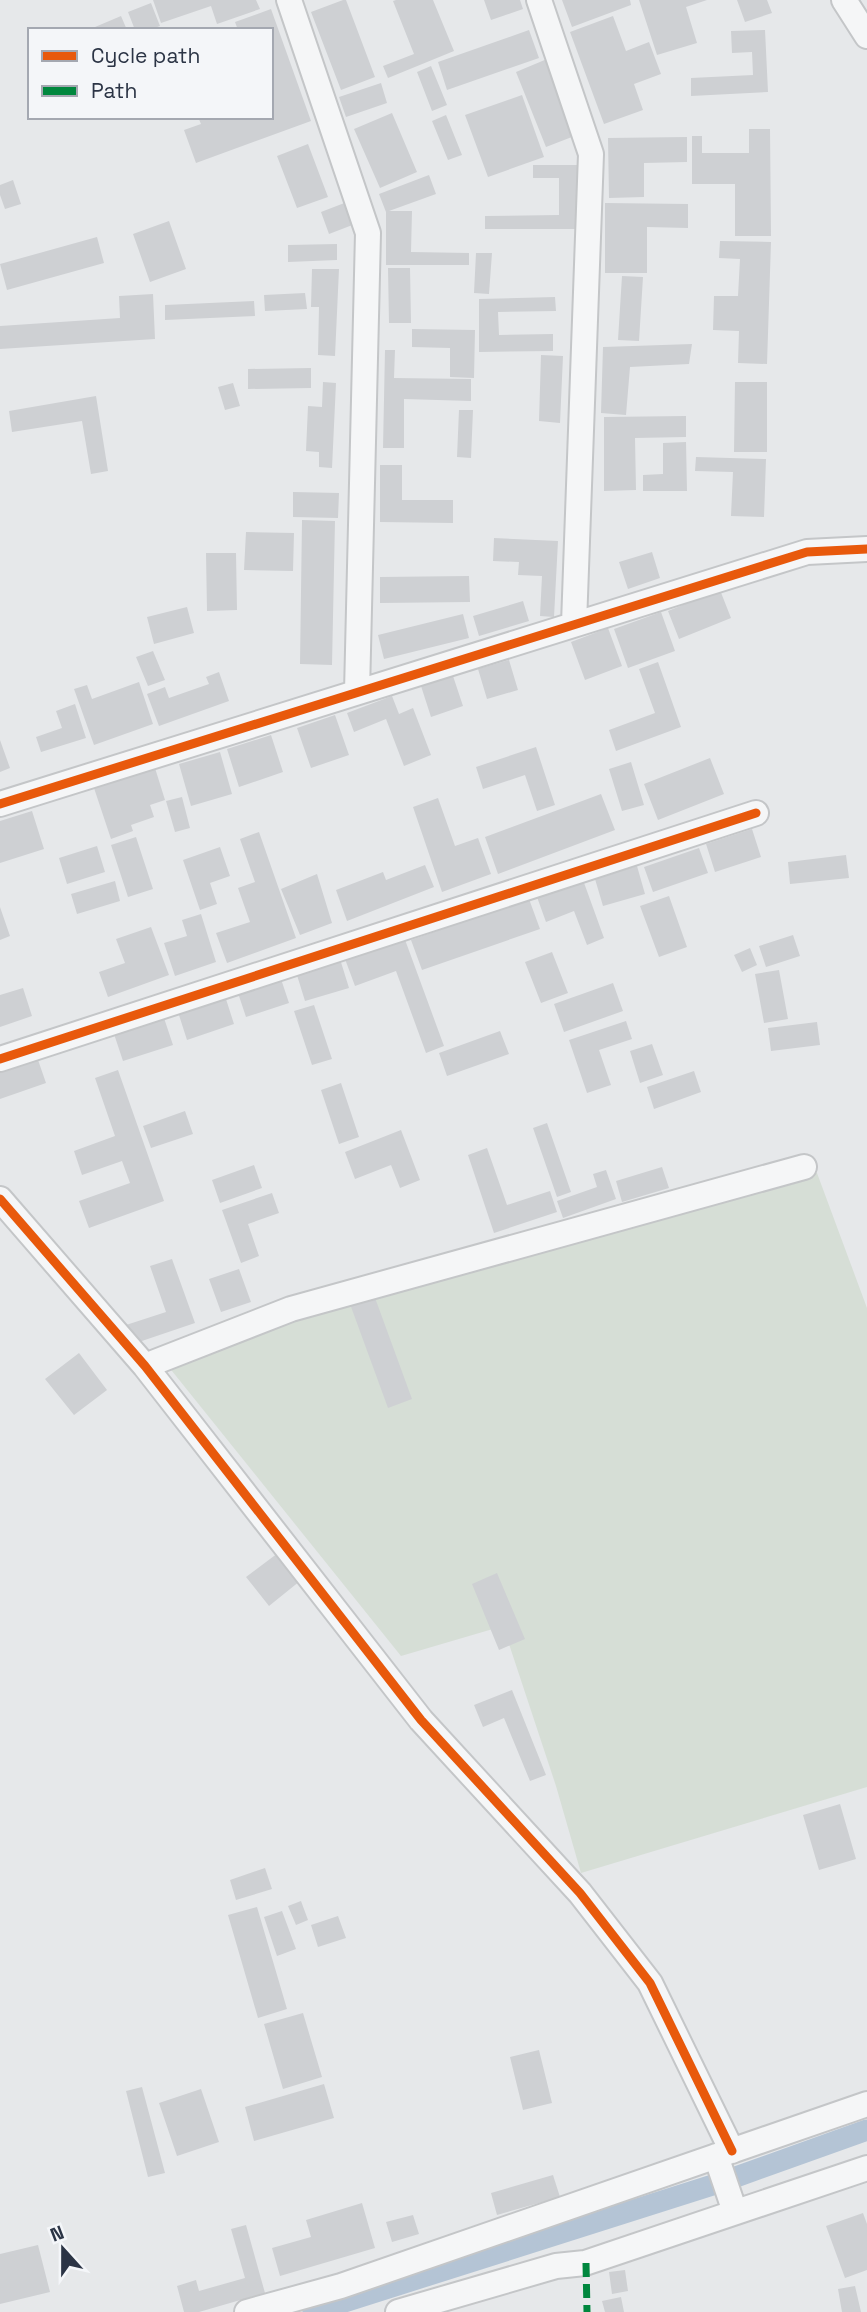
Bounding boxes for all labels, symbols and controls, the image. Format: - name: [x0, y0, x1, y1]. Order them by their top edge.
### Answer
- legend: [28, 28, 273, 119]
- text: Cycle path: [91, 42, 200, 69]
- text: Path: [91, 77, 137, 104]
- north arrow: [28, 2214, 98, 2284]
- text: N: [47, 2220, 68, 2248]

